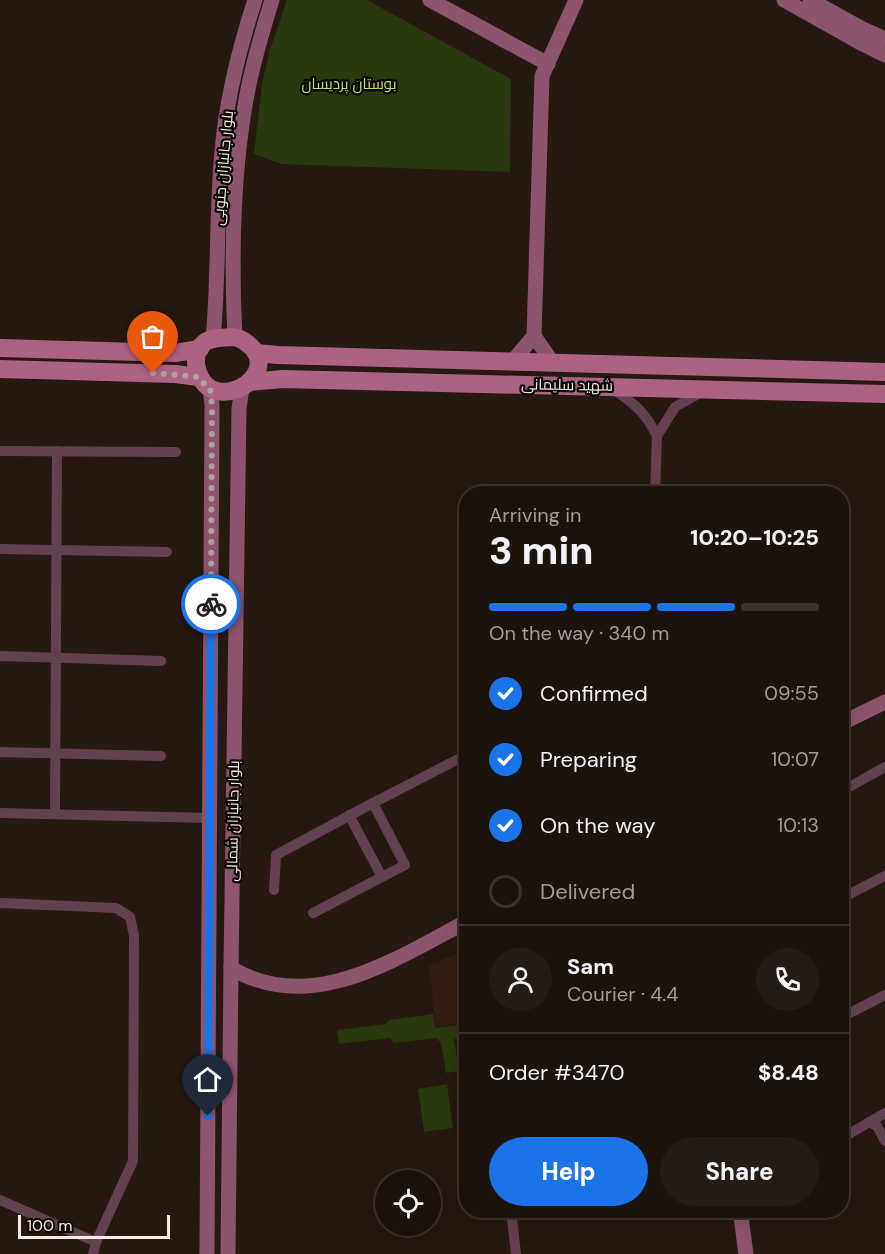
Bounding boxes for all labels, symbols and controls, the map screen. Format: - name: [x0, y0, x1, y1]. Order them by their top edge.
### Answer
- park label: بوستان پردیسان: [302, 74, 396, 94]
- street label: بلوار جانبازان جنوبی: [208, 110, 238, 226]
- pin: [127, 311, 178, 373]
- icon: bag: [136, 320, 169, 353]
- street label: شهید سلیمانی: [521, 374, 613, 396]
- text: Arriving in: [489, 502, 581, 528]
- text: 10:20–10:25: [690, 523, 819, 552]
- text: 3 min: [489, 525, 594, 576]
- courier: [181, 574, 241, 634]
- icon: bike: [195, 588, 228, 621]
- text: On the way · 340 m: [489, 620, 669, 646]
- icon: check: [489, 677, 522, 710]
- text: Confirmed: [540, 679, 648, 708]
- text: 09:55: [764, 680, 819, 706]
- icon: check: [489, 743, 522, 776]
- text: Preparing: [540, 745, 637, 774]
- text: 10:07: [771, 746, 819, 772]
- street label: بلوار جانبازان شمالی: [222, 760, 244, 882]
- icon: check: [489, 809, 522, 842]
- text: On the way: [540, 811, 655, 840]
- text: 10:13: [777, 812, 819, 838]
- text: Delivered: [540, 877, 635, 906]
- button: person: [489, 948, 552, 1011]
- button: phone: [756, 948, 819, 1011]
- text: Sam: [567, 952, 614, 981]
- text: Courier · 4.4: [567, 981, 678, 1007]
- pin: [182, 1054, 233, 1116]
- text: Order #3470: [489, 1058, 625, 1087]
- text: $8.48: [758, 1058, 819, 1087]
- icon: home: [191, 1063, 224, 1096]
- button: Help: [489, 1137, 648, 1206]
- button: Share: [660, 1137, 819, 1206]
- map controls: [375, 1170, 441, 1236]
- button: locate: [375, 1170, 441, 1236]
- scale bar: [18, 1212, 170, 1240]
- text: 100 m: [27, 1215, 72, 1236]

